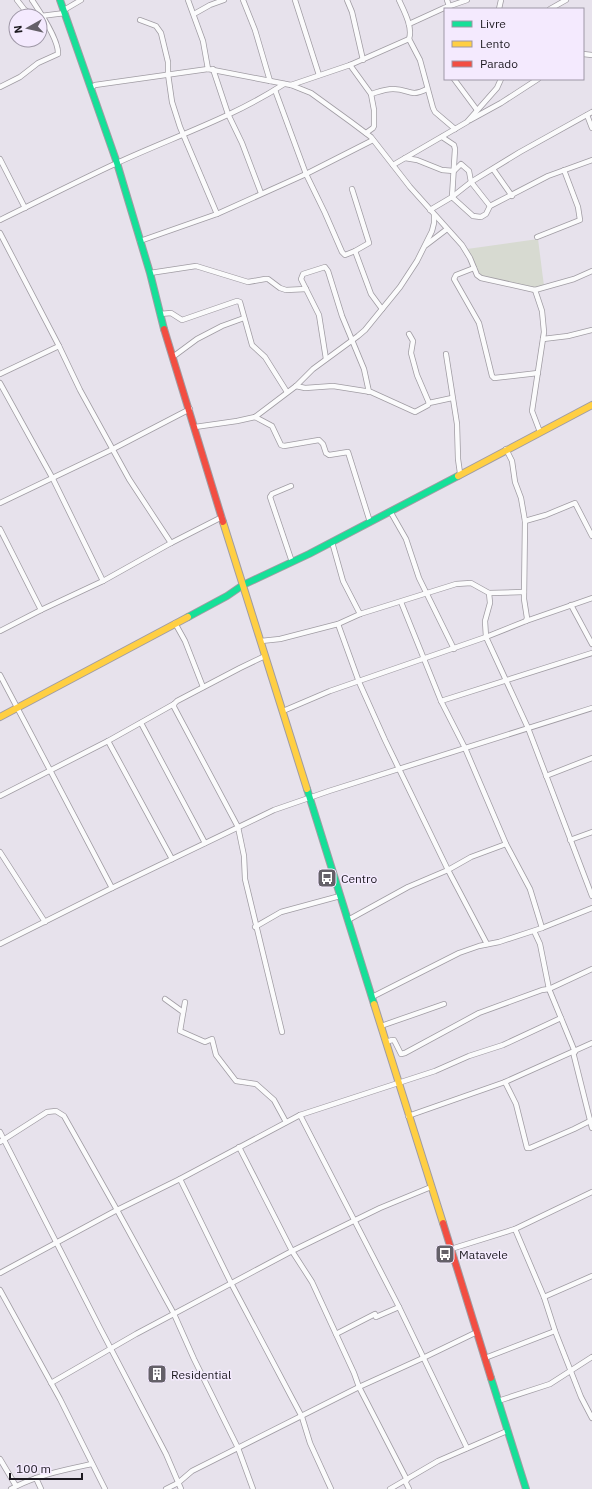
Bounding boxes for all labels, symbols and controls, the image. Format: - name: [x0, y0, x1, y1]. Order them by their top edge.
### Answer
- north arrow: [8, 8, 48, 48]
- legend: [444, 8, 584, 80]
- text: Livre: [480, 16, 506, 31]
- text: N: [11, 24, 26, 34]
- text: Lento: [480, 36, 510, 51]
- text: Parado: [480, 56, 518, 71]
- bus stop icon: Centro: [316, 867, 338, 889]
- place label: Centro: [341, 871, 377, 886]
- bus stop icon: Matavele: [434, 1243, 456, 1265]
- place label: Matavele: [459, 1247, 508, 1262]
- building icon: Residential: [146, 1363, 168, 1385]
- place label: Residential: [171, 1367, 231, 1382]
- scale bar: [10, 1455, 82, 1481]
- text: 100 m: [16, 1461, 51, 1476]

